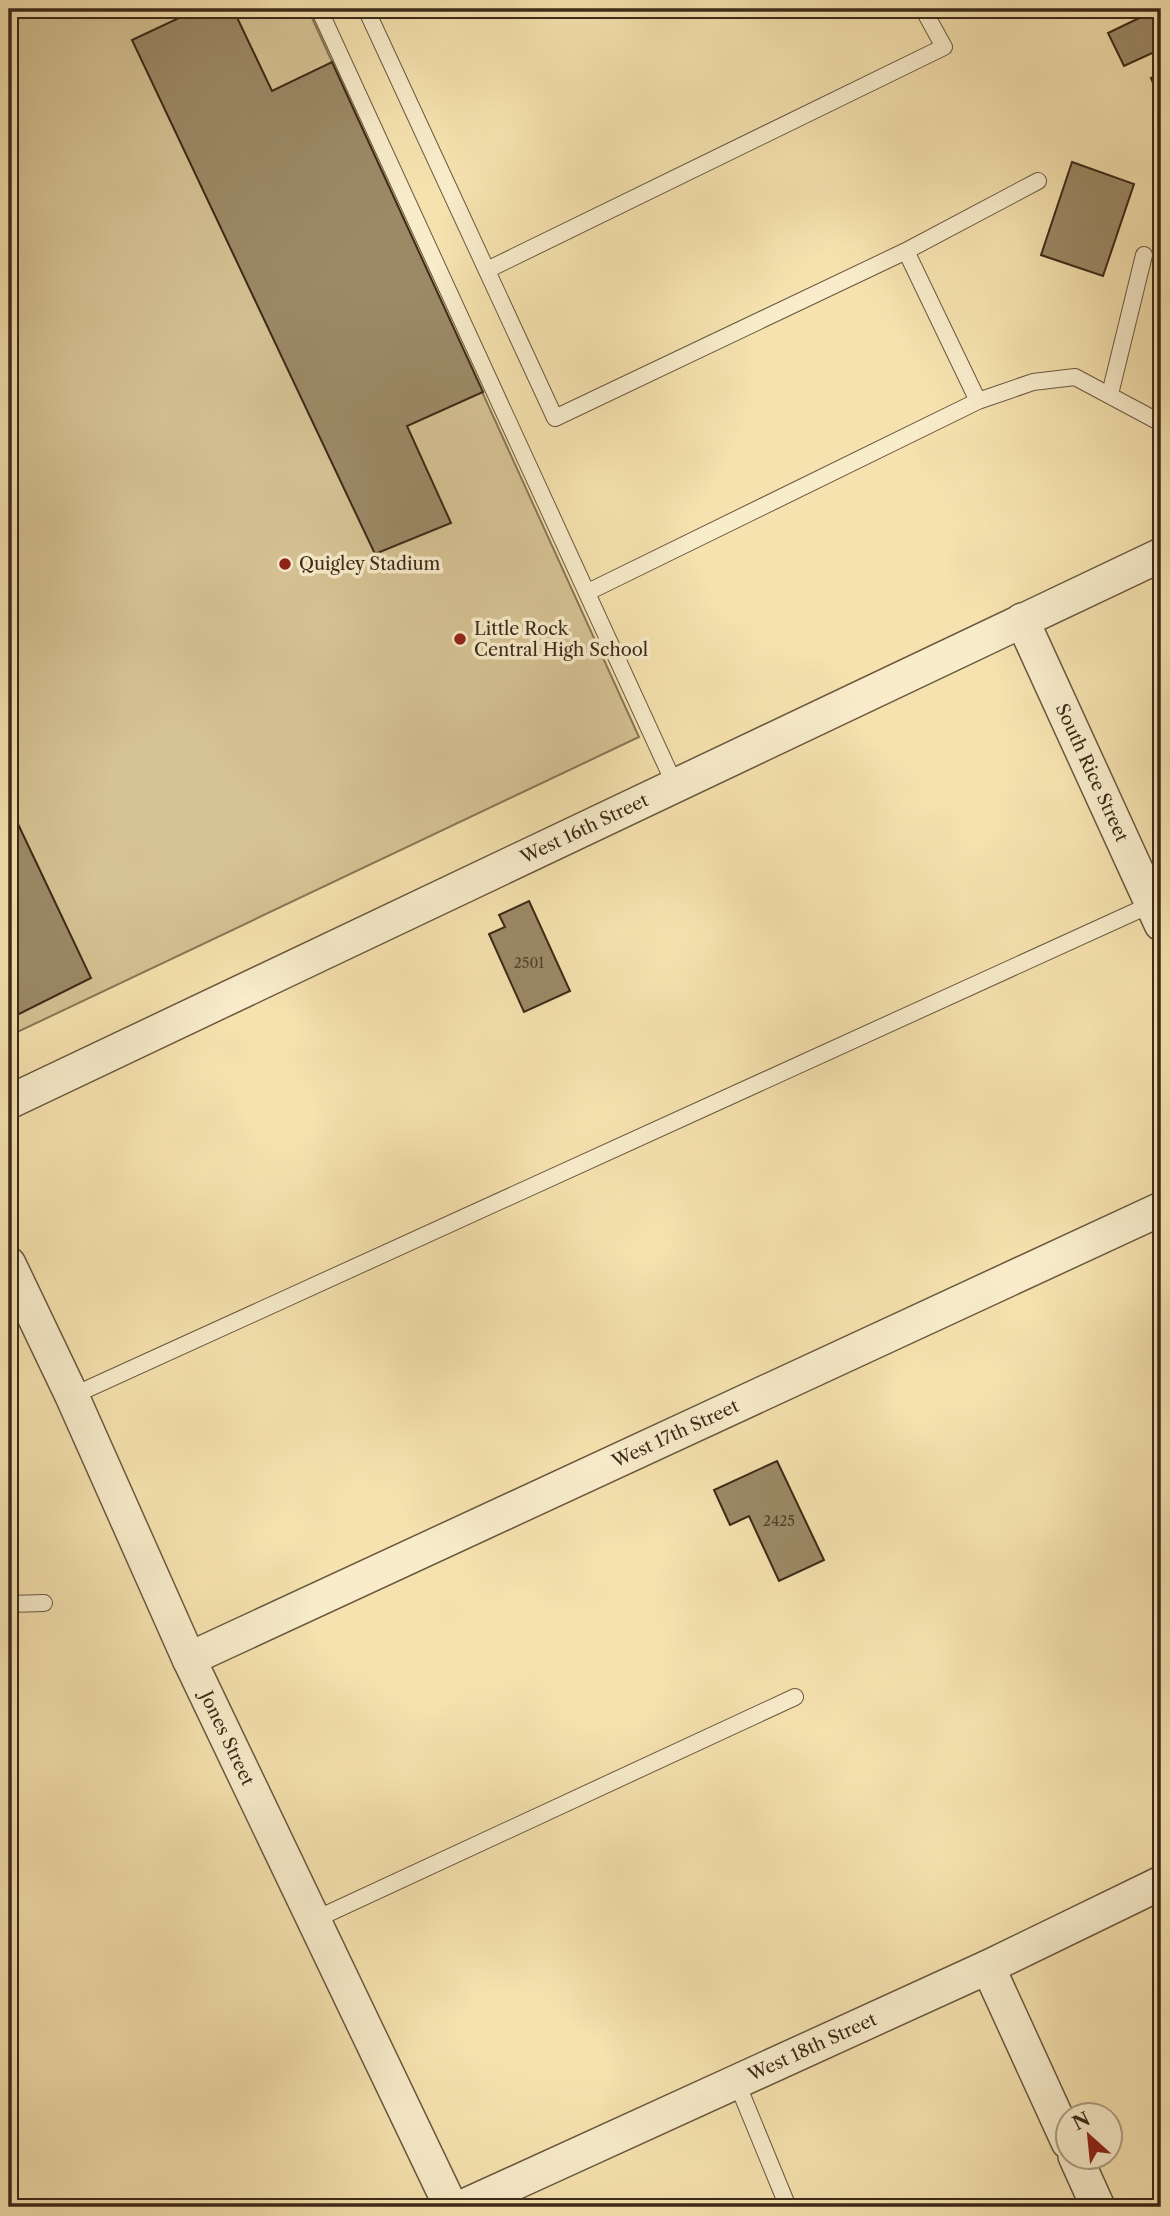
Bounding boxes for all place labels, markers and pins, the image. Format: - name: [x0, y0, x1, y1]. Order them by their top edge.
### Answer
- place label: Quigley Stadium: [299, 553, 441, 575]
- marker: Quigley Stadium: [277, 556, 293, 572]
- place label: Little Rock Central High School: [474, 618, 648, 661]
- marker: Little Rock Central High School: [452, 631, 468, 647]

